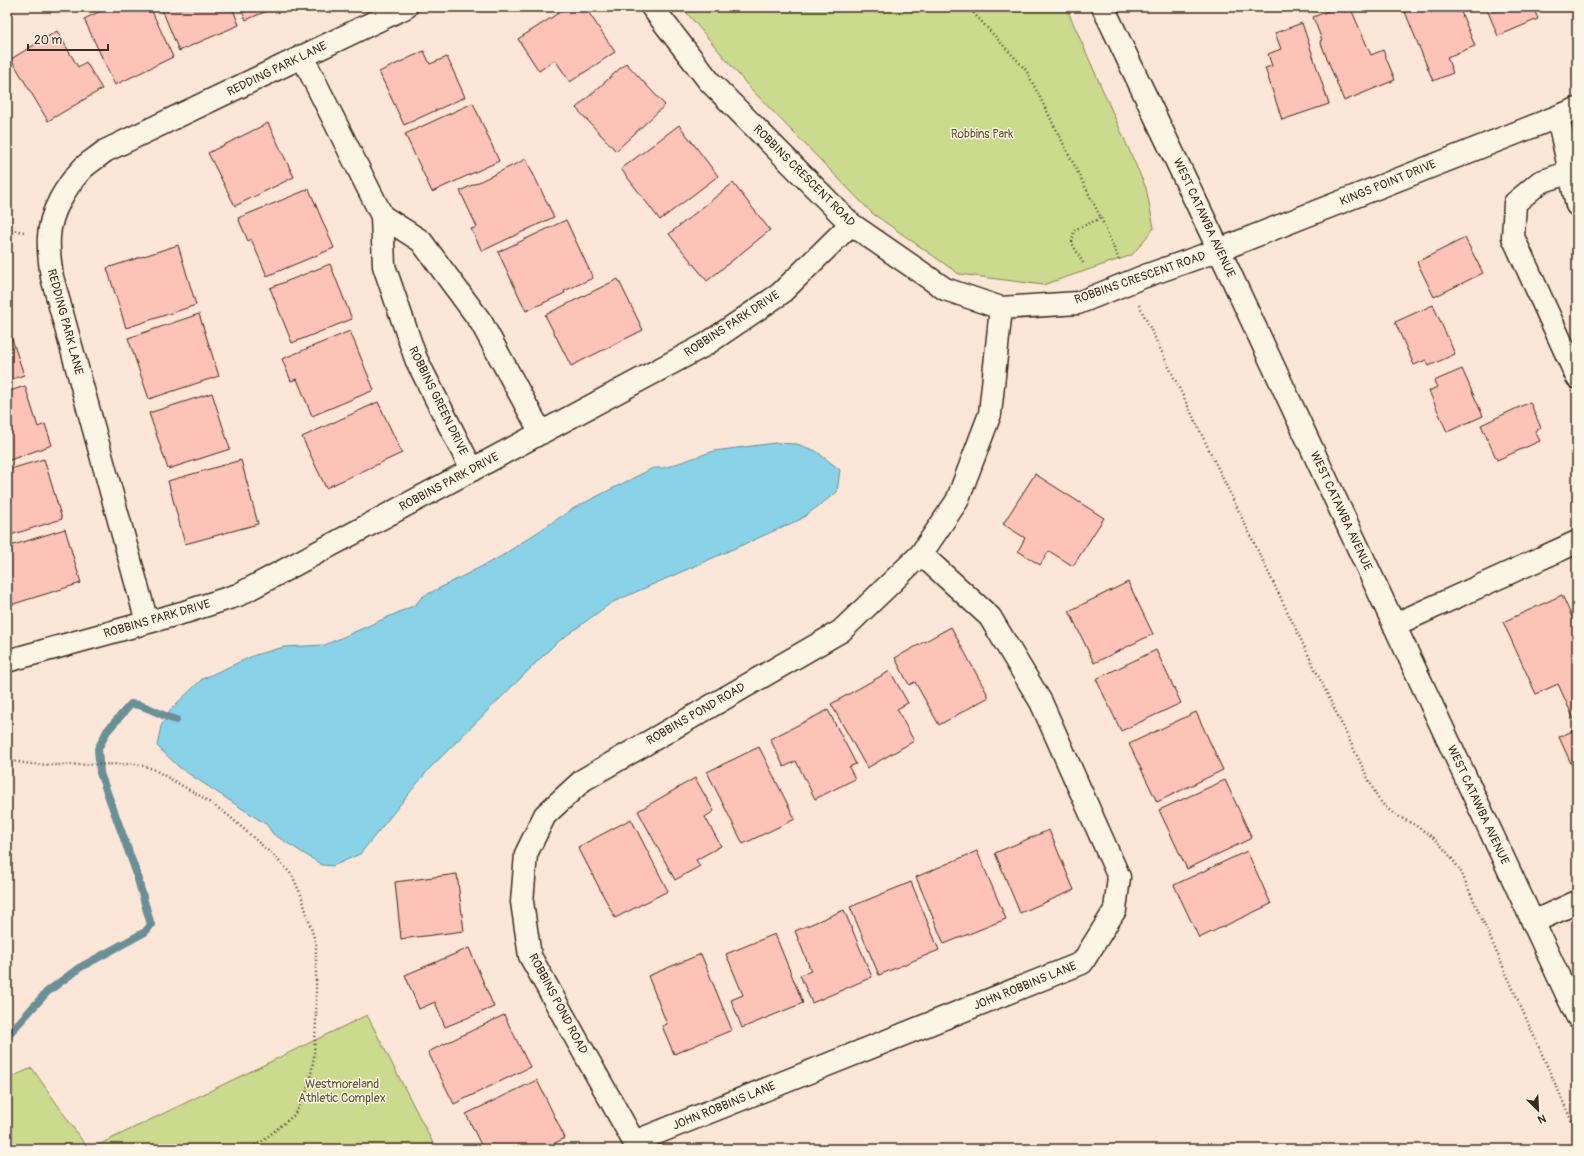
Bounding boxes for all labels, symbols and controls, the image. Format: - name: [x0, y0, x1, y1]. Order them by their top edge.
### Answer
- scale bar: [28, 26, 108, 52]
- text: 20 m: [34, 33, 63, 48]
- street label: REDDING PARK LANE: [225, 38, 329, 100]
- street label: ROBBINS CRESCENT ROAD: [750, 122, 858, 230]
- park label: Robbins Park: [951, 127, 1013, 142]
- street label: WEST CATAWBA AVENUE: [1170, 156, 1238, 280]
- street label: KINGS POINT DRIVE: [1338, 157, 1438, 209]
- street label: ROBBINS CRESCENT ROAD: [1072, 248, 1208, 308]
- street label: REDDING PARK LANE: [44, 267, 86, 377]
- street label: ROBBINS PARK DRIVE: [682, 288, 782, 360]
- street label: ROBBINS GREEN DRIVE: [405, 344, 471, 458]
- street label: ROBBINS PARK DRIVE: [397, 449, 501, 515]
- street label: WEST CATAWBA AVENUE: [1307, 449, 1375, 573]
- street label: ROBBINS PARK DRIVE: [102, 597, 212, 641]
- street label: ROBBINS POND ROAD: [644, 679, 748, 748]
- street label: WEST CATAWBA AVENUE: [1444, 743, 1512, 867]
- street label: ROBBINS POND ROAD: [525, 951, 591, 1057]
- street label: JOHN ROBBINS LANE: [971, 958, 1079, 1014]
- park label: Westmoreland Athletic Complex: [298, 1077, 386, 1106]
- street label: JOHN ROBBINS LANE: [670, 1078, 778, 1134]
- north arrow: [1518, 1090, 1558, 1130]
- text: N: [1535, 1111, 1548, 1126]

